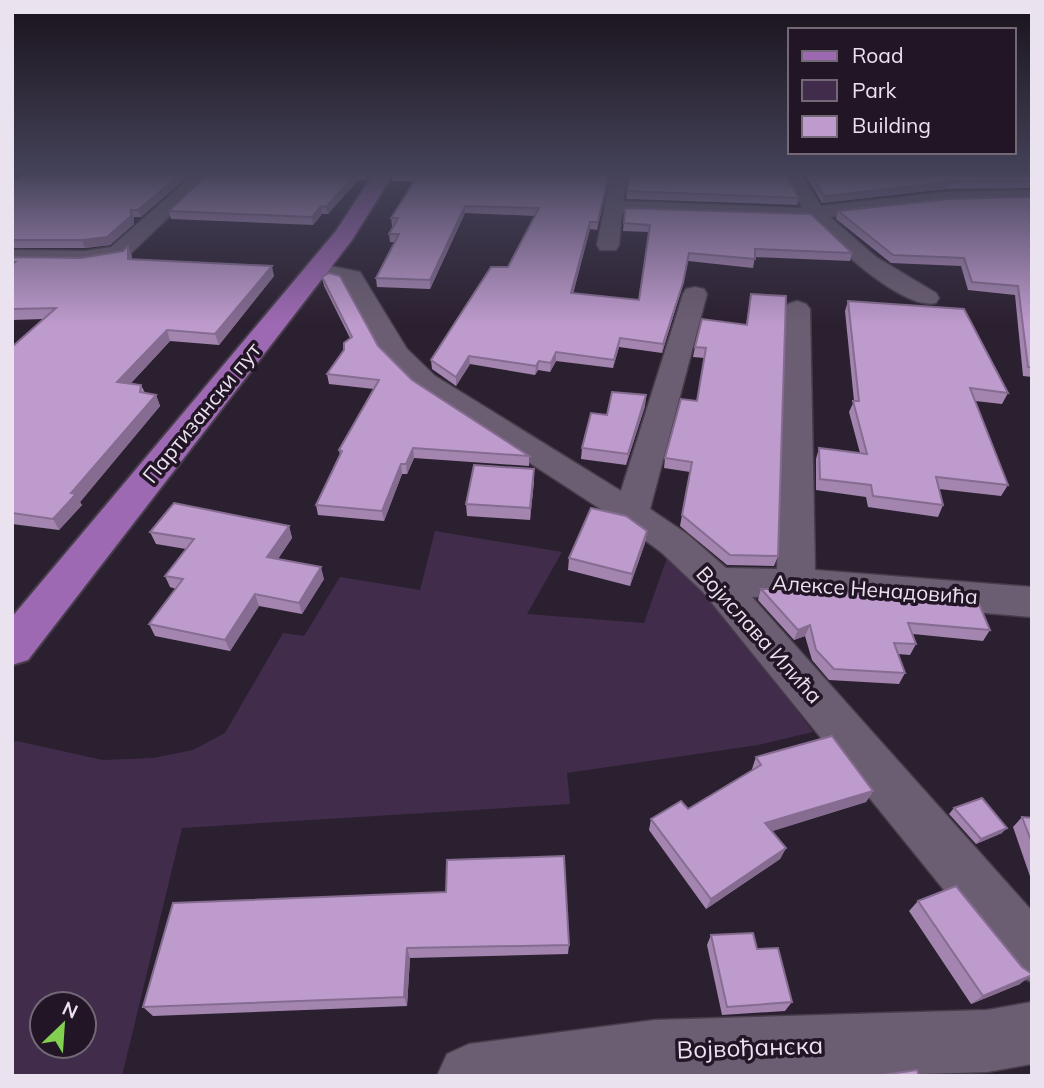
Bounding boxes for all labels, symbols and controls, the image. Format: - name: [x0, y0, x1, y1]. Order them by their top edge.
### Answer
- legend: [788, 28, 1016, 154]
- text: Road: [852, 42, 903, 68]
- text: Park: [852, 77, 896, 103]
- text: Building: [852, 112, 931, 138]
- street label: Партизански пут: [137, 337, 266, 488]
- street label: Војислава Илића: [691, 560, 828, 708]
- street label: Алексе Ненадовића: [771, 569, 979, 609]
- north arrow: [28, 990, 98, 1060]
- text: N: [59, 996, 82, 1024]
- street label: Војвођанска: [676, 1029, 824, 1065]

